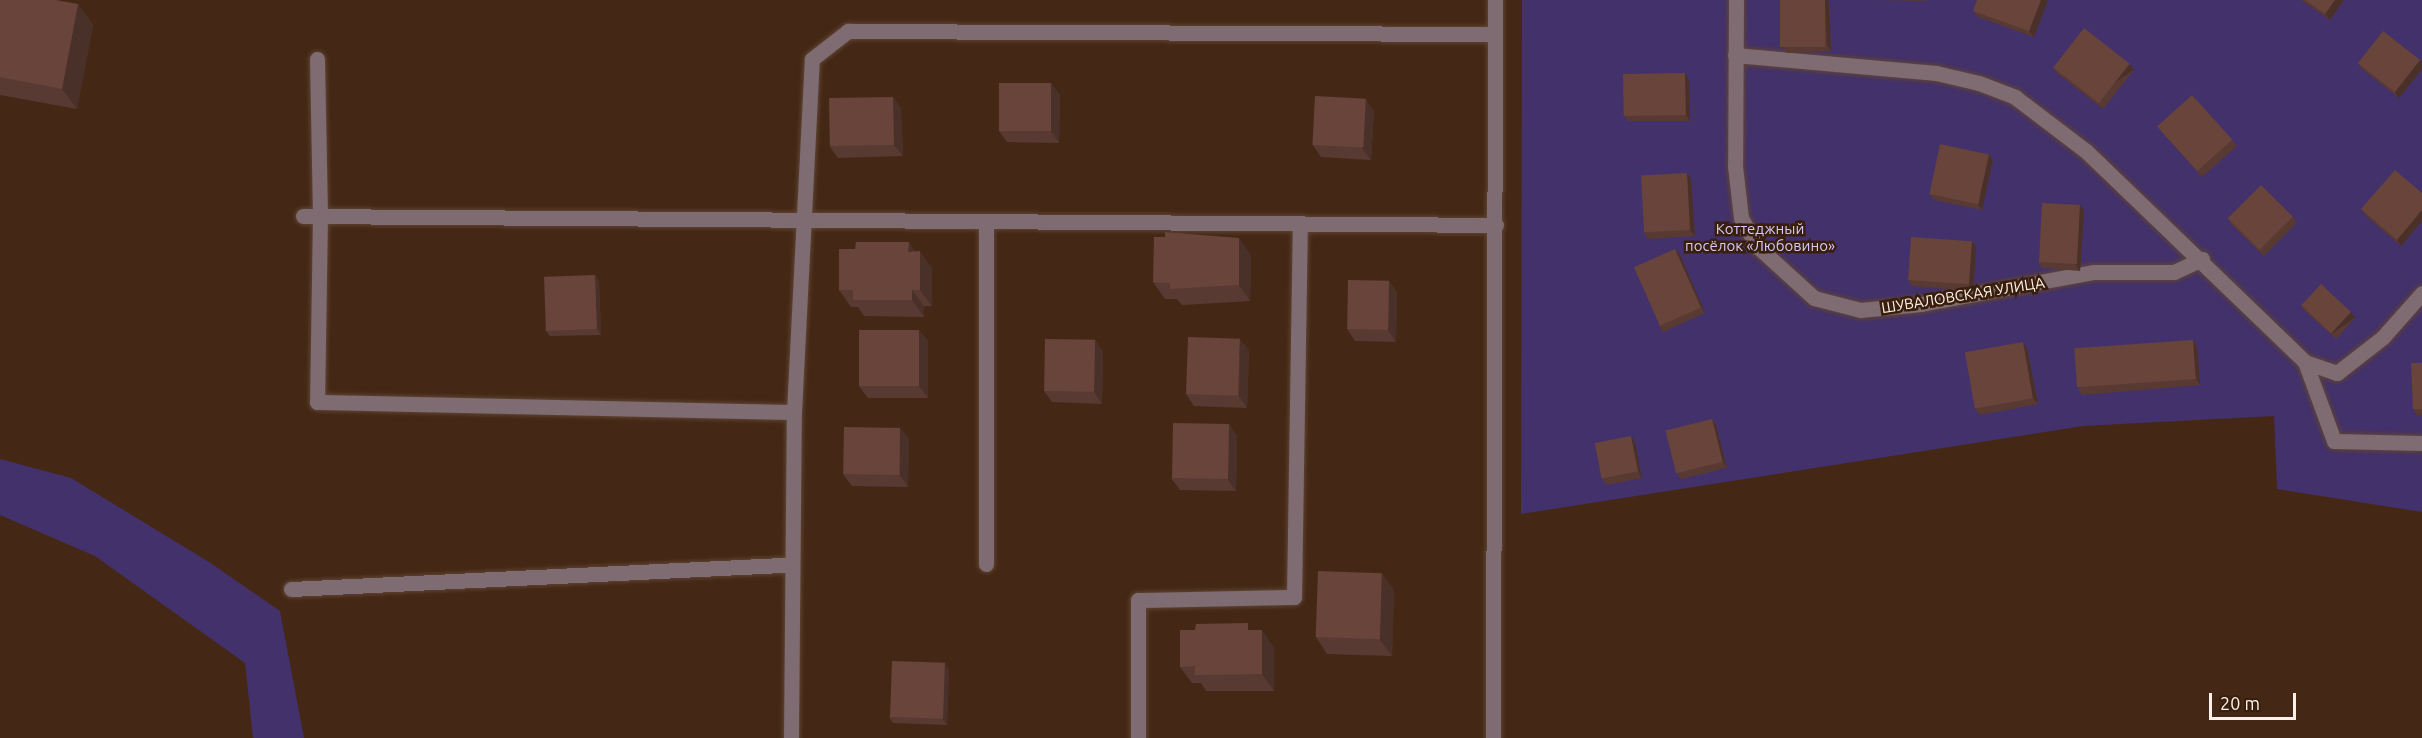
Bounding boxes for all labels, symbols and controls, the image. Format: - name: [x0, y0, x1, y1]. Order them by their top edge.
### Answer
- park label: Коттеджный посёлок «Любовино»: [1685, 219, 1835, 254]
- street label: ШУВАЛОВСКАЯ УЛИЦА: [1880, 273, 2046, 317]
- scale bar: [2212, 681, 2299, 719]
- text: 20 m: [2220, 693, 2260, 713]

